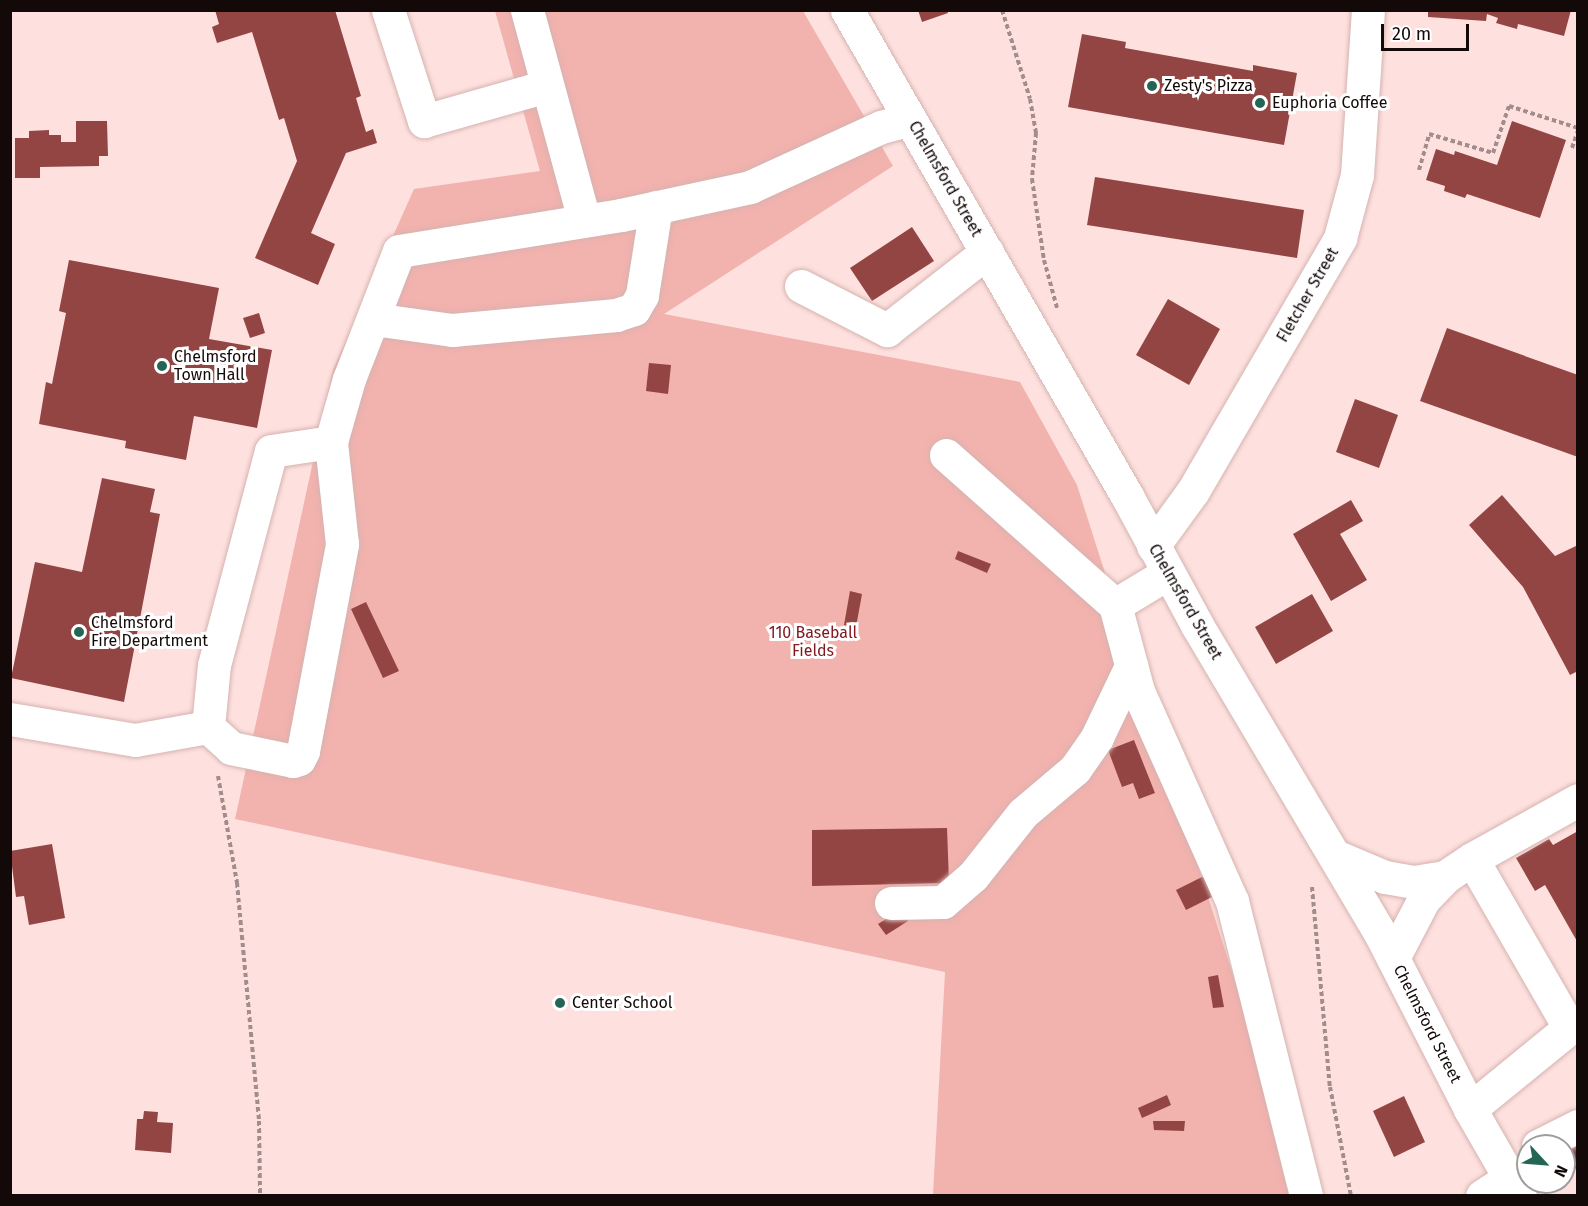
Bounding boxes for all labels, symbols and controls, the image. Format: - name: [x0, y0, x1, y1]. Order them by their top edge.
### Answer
- scale bar: [1384, 12, 1472, 50]
- text: 20 m: [1392, 23, 1431, 45]
- place label: Zesty's Pizza: [1164, 76, 1253, 96]
- marker: Zesty's Pizza: [1145, 79, 1159, 93]
- place label: Euphoria Coffee: [1272, 93, 1387, 113]
- marker: Euphoria Coffee: [1253, 96, 1267, 110]
- street label: Chelmsford Street: [904, 118, 986, 240]
- street label: Fletcher Street: [1273, 244, 1343, 346]
- place label: Chelmsford Town Hall: [174, 347, 257, 385]
- marker: Chelmsford Town Hall: [155, 359, 169, 373]
- street label: Chelmsford Street: [1144, 541, 1226, 663]
- place label: Chelmsford Fire Department: [91, 613, 208, 651]
- park label: 110 Baseball Fields: [769, 623, 857, 661]
- marker: Chelmsford Fire Department: [72, 625, 86, 639]
- street label: Chelmsford Street: [1389, 962, 1465, 1086]
- place label: Center School: [572, 993, 673, 1013]
- marker: Center School: [553, 996, 567, 1010]
- north arrow: [1516, 1134, 1576, 1194]
- text: N: [1550, 1162, 1572, 1180]

